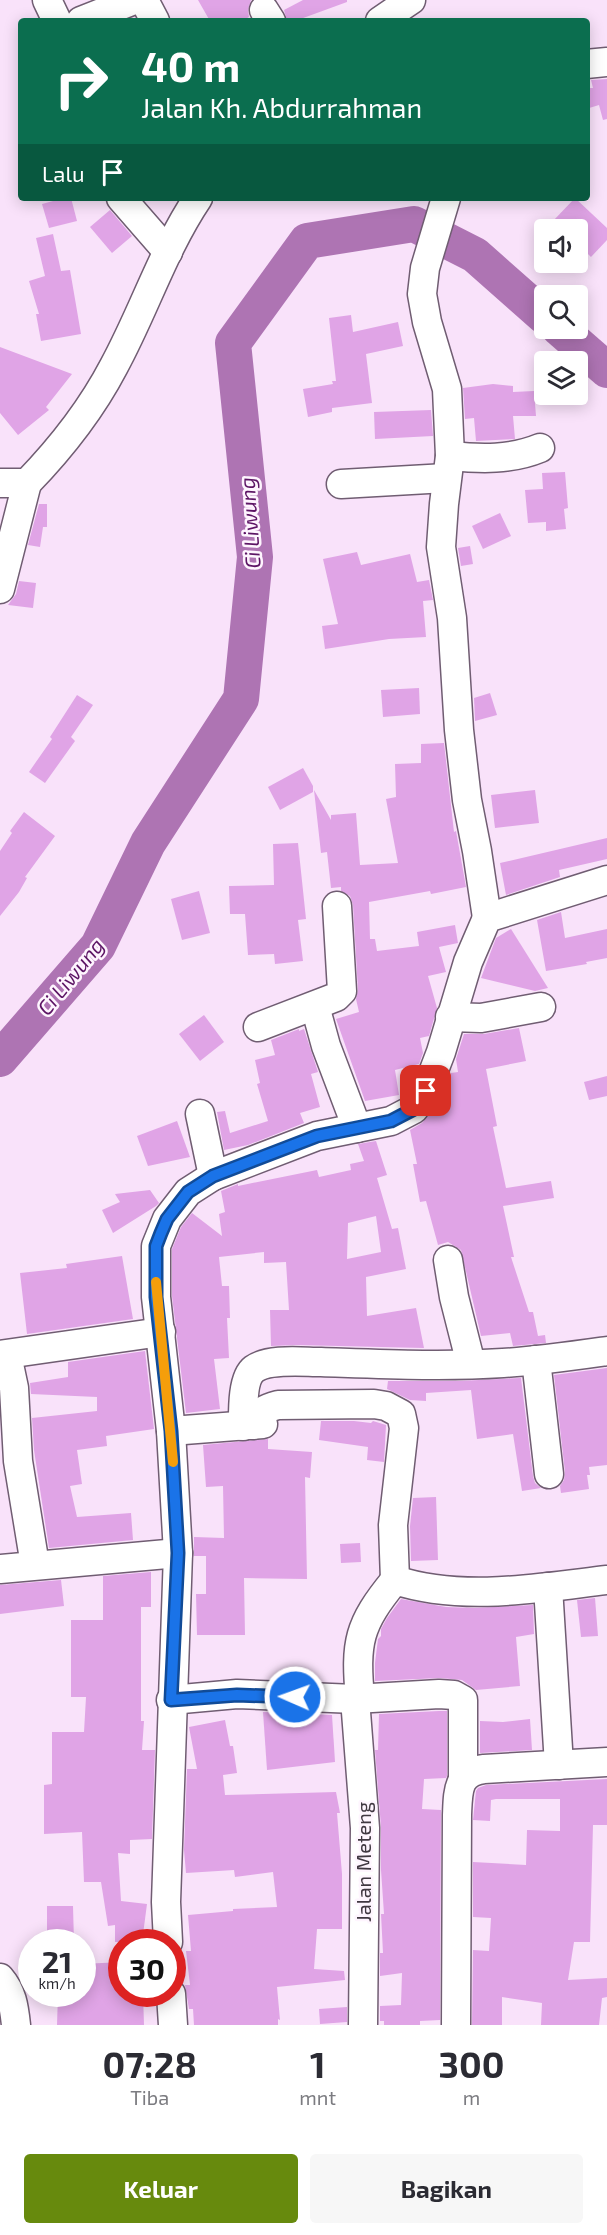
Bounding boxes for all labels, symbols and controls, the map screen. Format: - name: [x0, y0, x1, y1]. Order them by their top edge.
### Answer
- text: 40 m: [141, 40, 240, 90]
- icon: right: [42, 42, 120, 120]
- text: Jalan Kh. Abdurrahman: [141, 91, 422, 123]
- icon: arrive: [96, 156, 129, 189]
- text: Lalu: [42, 160, 84, 186]
- map controls: [534, 219, 588, 405]
- button: sound: [534, 219, 588, 273]
- button: search: [534, 285, 588, 339]
- button: layers: [534, 351, 588, 405]
- water label: Ci Liwung: [233, 476, 265, 570]
- water label: Ci Liwung: [31, 933, 109, 1019]
- pin: [400, 1065, 451, 1116]
- icon: arrive: [409, 1074, 442, 1107]
- position arrow: [263, 1665, 327, 1729]
- street label: Jalan Meteng: [351, 1802, 375, 1922]
- speed limit sign: 30: [108, 1929, 186, 2007]
- text: 21: [42, 1943, 72, 1979]
- text: km/h: [38, 1974, 76, 1992]
- text: 07:28: [103, 2042, 197, 2085]
- text: 1: [310, 2042, 325, 2085]
- text: 300: [439, 2042, 504, 2085]
- text: Tiba: [130, 2085, 169, 2109]
- text: mnt: [299, 2085, 336, 2109]
- text: m: [463, 2085, 480, 2109]
- button: Keluar: [24, 2154, 298, 2223]
- button: Bagikan: [310, 2154, 583, 2223]

